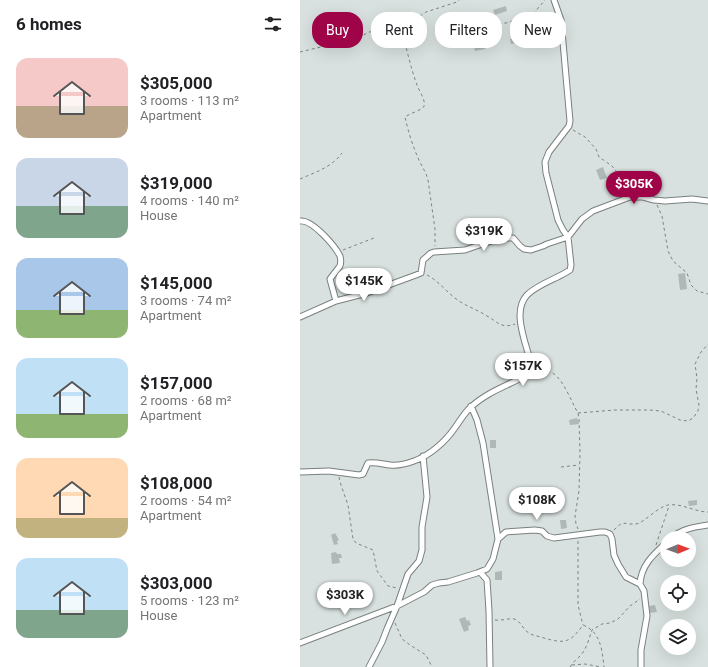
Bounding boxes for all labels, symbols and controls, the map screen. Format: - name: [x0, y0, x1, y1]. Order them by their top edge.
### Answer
- chip: Buy: [312, 12, 363, 48]
- chip: Rent: [371, 12, 427, 48]
- chip: Filters: [435, 12, 502, 48]
- chip: New: [510, 12, 566, 48]
- icon: filters: [262, 13, 284, 35]
- text: 6 homes: [16, 14, 82, 34]
- text: $305,000: [140, 73, 212, 93]
- icon: home: [48, 74, 96, 122]
- text: 3 rooms · 113 m²: [140, 93, 239, 108]
- text: Apartment: [140, 108, 202, 123]
- pin: $305K: [606, 171, 662, 205]
- text: $319,000: [140, 173, 212, 193]
- icon: home: [48, 174, 96, 222]
- text: $305K: [615, 176, 653, 191]
- text: 4 rooms · 140 m²: [140, 193, 239, 208]
- text: House: [140, 208, 177, 223]
- pin: $319K: [456, 218, 512, 252]
- text: $319K: [465, 223, 503, 238]
- pin: $145K: [336, 268, 392, 302]
- text: $145,000: [140, 273, 212, 293]
- text: $145K: [345, 273, 383, 288]
- icon: home: [48, 274, 96, 322]
- text: 3 rooms · 74 m²: [140, 293, 232, 308]
- text: Apartment: [140, 308, 202, 323]
- pin: $157K: [495, 353, 551, 387]
- text: $157K: [504, 358, 542, 373]
- text: $157,000: [140, 373, 212, 393]
- icon: home: [48, 374, 96, 422]
- text: 2 rooms · 68 m²: [140, 393, 232, 408]
- text: Apartment: [140, 408, 202, 423]
- text: $108,000: [140, 473, 212, 493]
- icon: home: [48, 474, 96, 522]
- pin: $108K: [509, 487, 565, 521]
- text: $108K: [518, 492, 556, 507]
- text: 2 rooms · 54 m²: [140, 493, 232, 508]
- text: Apartment: [140, 508, 202, 523]
- north arrow: [660, 531, 696, 567]
- map controls: [660, 531, 696, 655]
- text: $303,000: [140, 573, 212, 593]
- icon: home: [48, 574, 96, 622]
- button: locate: [660, 575, 696, 611]
- pin: $303K: [317, 582, 373, 616]
- text: $303K: [326, 587, 364, 602]
- text: 5 rooms · 123 m²: [140, 593, 239, 608]
- text: House: [140, 608, 177, 623]
- button: layers: [660, 619, 696, 655]

